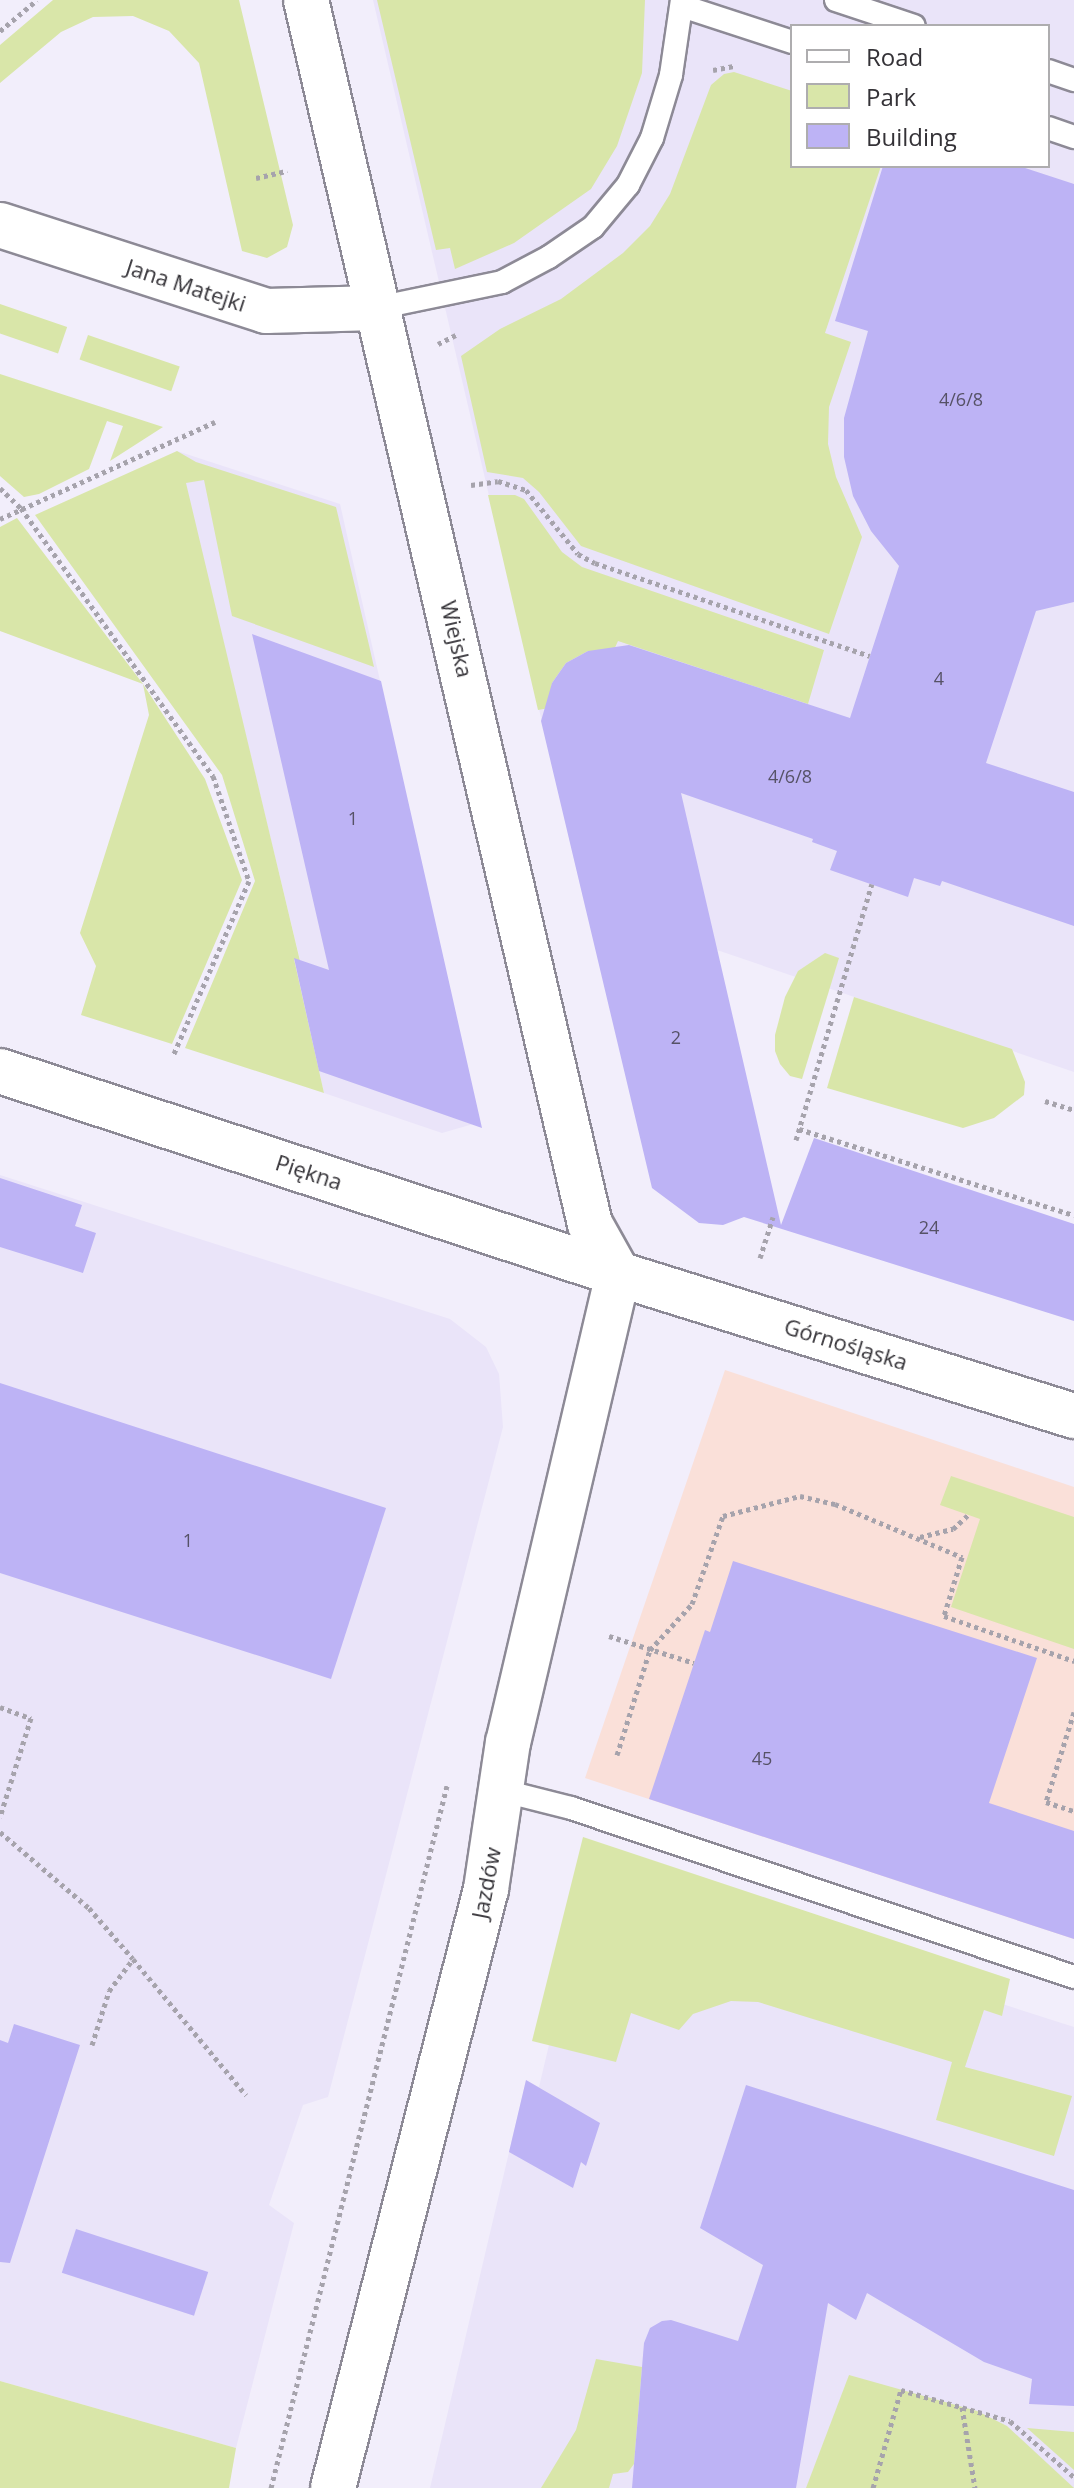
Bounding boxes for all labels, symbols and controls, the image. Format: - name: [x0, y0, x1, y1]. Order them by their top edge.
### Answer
- legend: [790, 24, 1050, 168]
- text: Road: [866, 40, 923, 73]
- text: Park: [866, 80, 916, 113]
- text: Building: [866, 120, 957, 153]
- street label: Jana Matejki: [123, 253, 249, 317]
- house number: 4/6/8: [939, 388, 983, 410]
- street label: Wiejska: [435, 598, 479, 680]
- house number: 4: [934, 667, 944, 689]
- house number: 4/6/8: [768, 765, 812, 787]
- house number: 1: [348, 807, 358, 829]
- house number: 2: [671, 1026, 681, 1048]
- street label: Piękna: [272, 1149, 346, 1195]
- house number: 24: [919, 1216, 939, 1238]
- street label: Górnośląska: [781, 1313, 911, 1375]
- house number: 1: [183, 1529, 193, 1551]
- house number: 45: [752, 1747, 772, 1769]
- street label: Jazdów: [466, 1845, 506, 1921]

